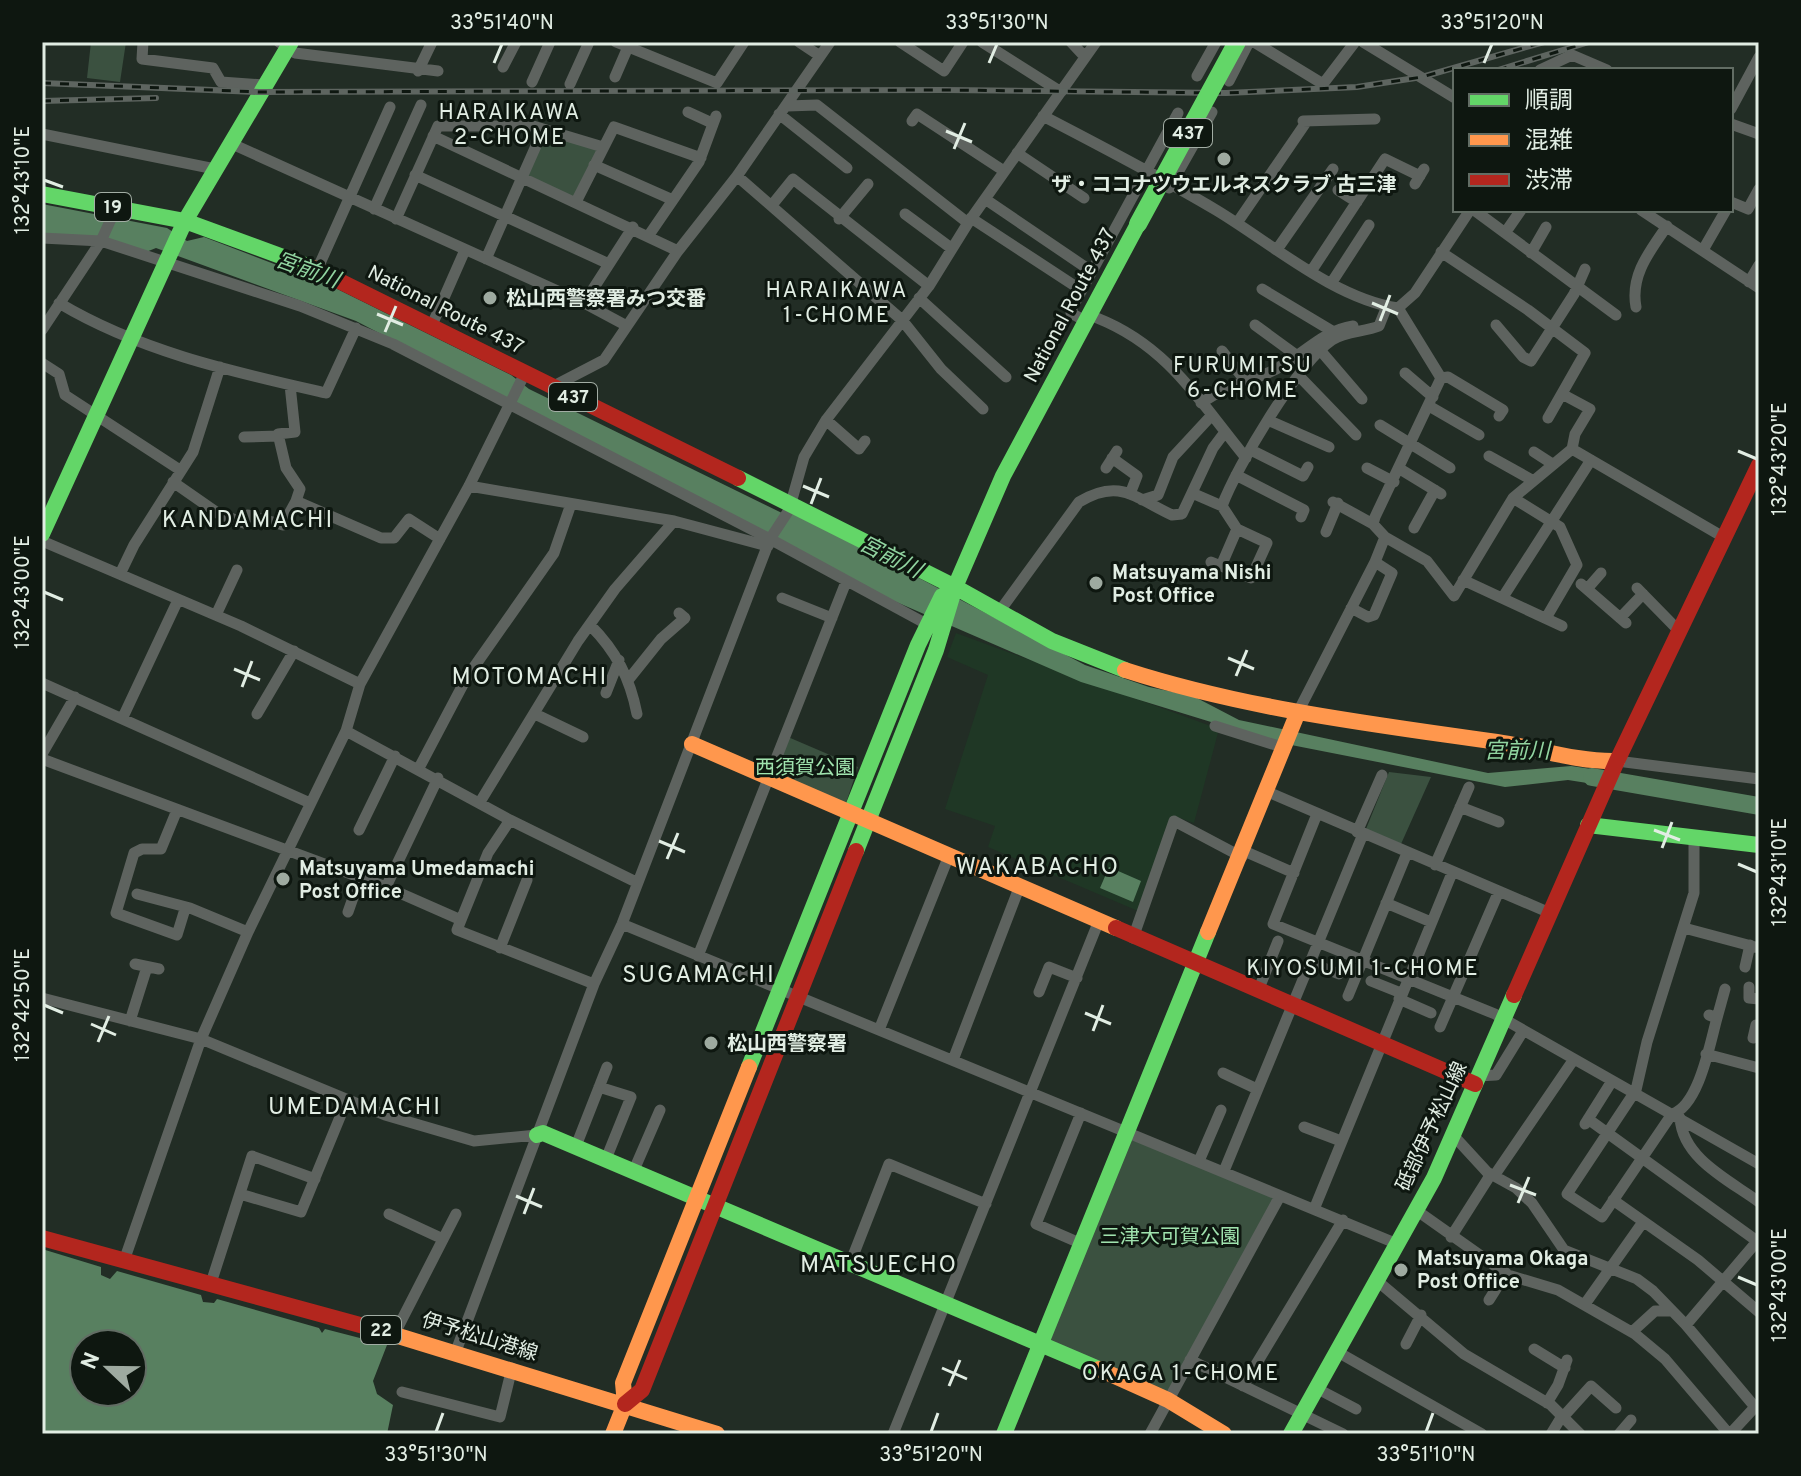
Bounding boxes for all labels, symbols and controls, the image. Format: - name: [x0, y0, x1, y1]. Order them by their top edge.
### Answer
- text: 33°51'40"N: [450, 11, 554, 37]
- text: 33°51'30"N: [945, 11, 1049, 37]
- text: 33°51'20"N: [1440, 11, 1544, 37]
- legend: [1453, 68, 1733, 212]
- text: 順調: [1525, 87, 1573, 117]
- district label: HARAIKAWA 2-CHOME: [439, 100, 581, 152]
- road number: 437: [1164, 119, 1212, 147]
- text: 132°43'10"E: [11, 126, 37, 234]
- text: 混雑: [1525, 127, 1573, 157]
- marker: ザ・ココナツウエルネスクラブ 古三津: [1215, 150, 1233, 168]
- text: 渋滞: [1525, 167, 1573, 197]
- place label: ザ・ココナツウエルネスクラブ 古三津: [1052, 173, 1397, 199]
- road number: 19: [95, 193, 131, 221]
- street label: National Route 437: [1019, 224, 1123, 388]
- water label: 宮前川: [272, 247, 345, 296]
- street label: National Route 437: [363, 260, 527, 361]
- district label: HARAIKAWA 1-CHOME: [766, 278, 908, 330]
- place label: 松山西警察署みつ交番: [506, 287, 706, 313]
- marker: 松山西警察署みつ交番: [481, 289, 499, 307]
- district label: FURUMITSU 6-CHOME: [1173, 353, 1313, 405]
- road number: 437: [549, 383, 597, 411]
- text: 132°43'20"E: [1768, 402, 1794, 516]
- district label: KANDAMACHI: [162, 506, 334, 536]
- water label: 宮前川: [854, 531, 927, 586]
- text: 132°43'00"E: [11, 535, 37, 649]
- place label: Matsuyama Nishi Post Office: [1112, 561, 1271, 610]
- marker: Matsuyama Nishi Post Office: [1087, 574, 1105, 592]
- district label: MOTOMACHI: [452, 663, 608, 693]
- water label: 宮前川: [1484, 739, 1552, 766]
- park label: 西須賀公園: [755, 756, 855, 782]
- text: 132°43'10"E: [1768, 818, 1794, 926]
- district label: WAKABACHO: [956, 853, 1120, 883]
- place label: Matsuyama Umedamachi Post Office: [299, 857, 534, 906]
- marker: Matsuyama Umedamachi Post Office: [274, 870, 292, 888]
- text: 132°42'50"E: [11, 948, 37, 1062]
- district label: KIYOSUMI 1-CHOME: [1246, 956, 1480, 983]
- district label: SUGAMACHI: [622, 961, 776, 991]
- place label: 松山西警察署: [727, 1032, 847, 1058]
- marker: 松山西警察署: [702, 1034, 720, 1052]
- street label: 砥部伊予松山線: [1391, 1058, 1474, 1196]
- district label: UMEDAMACHI: [268, 1093, 442, 1123]
- park label: 三津大可賀公園: [1100, 1225, 1240, 1251]
- text: 132°43'00"E: [1768, 1228, 1794, 1342]
- place label: Matsuyama Okaga Post Office: [1417, 1247, 1588, 1296]
- district label: MATSUECHO: [800, 1251, 958, 1281]
- marker: Matsuyama Okaga Post Office: [1392, 1261, 1410, 1279]
- street label: 伊予松山港線: [418, 1308, 541, 1368]
- road number: 22: [361, 1316, 401, 1344]
- north arrow: [68, 1328, 148, 1408]
- text: N: [76, 1349, 107, 1374]
- district label: OKAGA 1-CHOME: [1082, 1361, 1280, 1388]
- text: 33°51'30"N: [384, 1443, 488, 1469]
- text: 33°51'20"N: [879, 1443, 983, 1469]
- text: 33°51'10"N: [1377, 1443, 1475, 1469]

